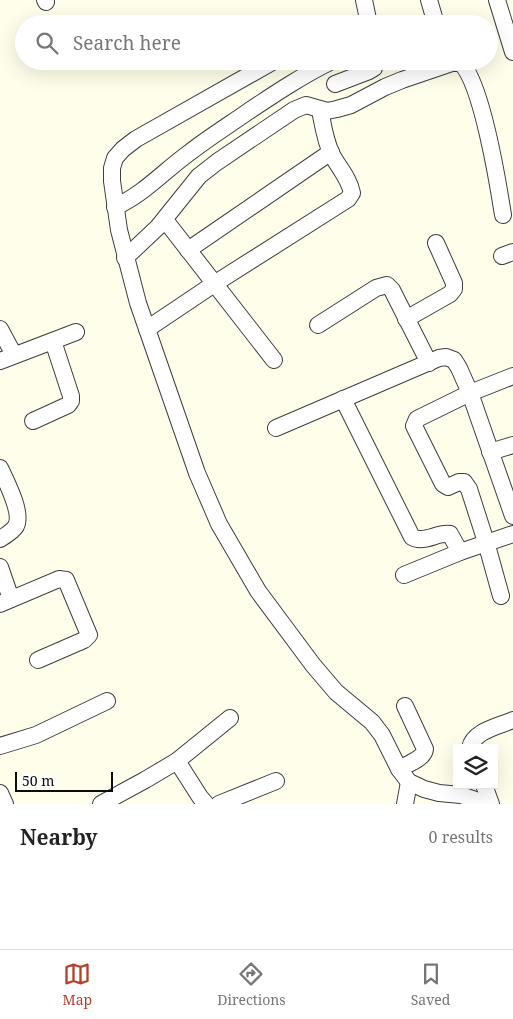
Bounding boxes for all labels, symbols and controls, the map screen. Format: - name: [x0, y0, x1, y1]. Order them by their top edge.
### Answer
- search box: [15, 15, 498, 70]
- icon: search: [33, 29, 61, 57]
- text: Search here: [73, 30, 181, 56]
- map controls: [453, 744, 498, 789]
- button: layers: [453, 744, 498, 789]
- scale bar: [15, 769, 112, 792]
- text: 50 m: [22, 771, 55, 790]
- text: Nearby: [20, 823, 98, 851]
- text: 0 results: [429, 826, 493, 848]
- tab: Map: [63, 960, 92, 1009]
- tab: Directions: [217, 960, 286, 1009]
- tab: Saved: [411, 960, 450, 1009]

